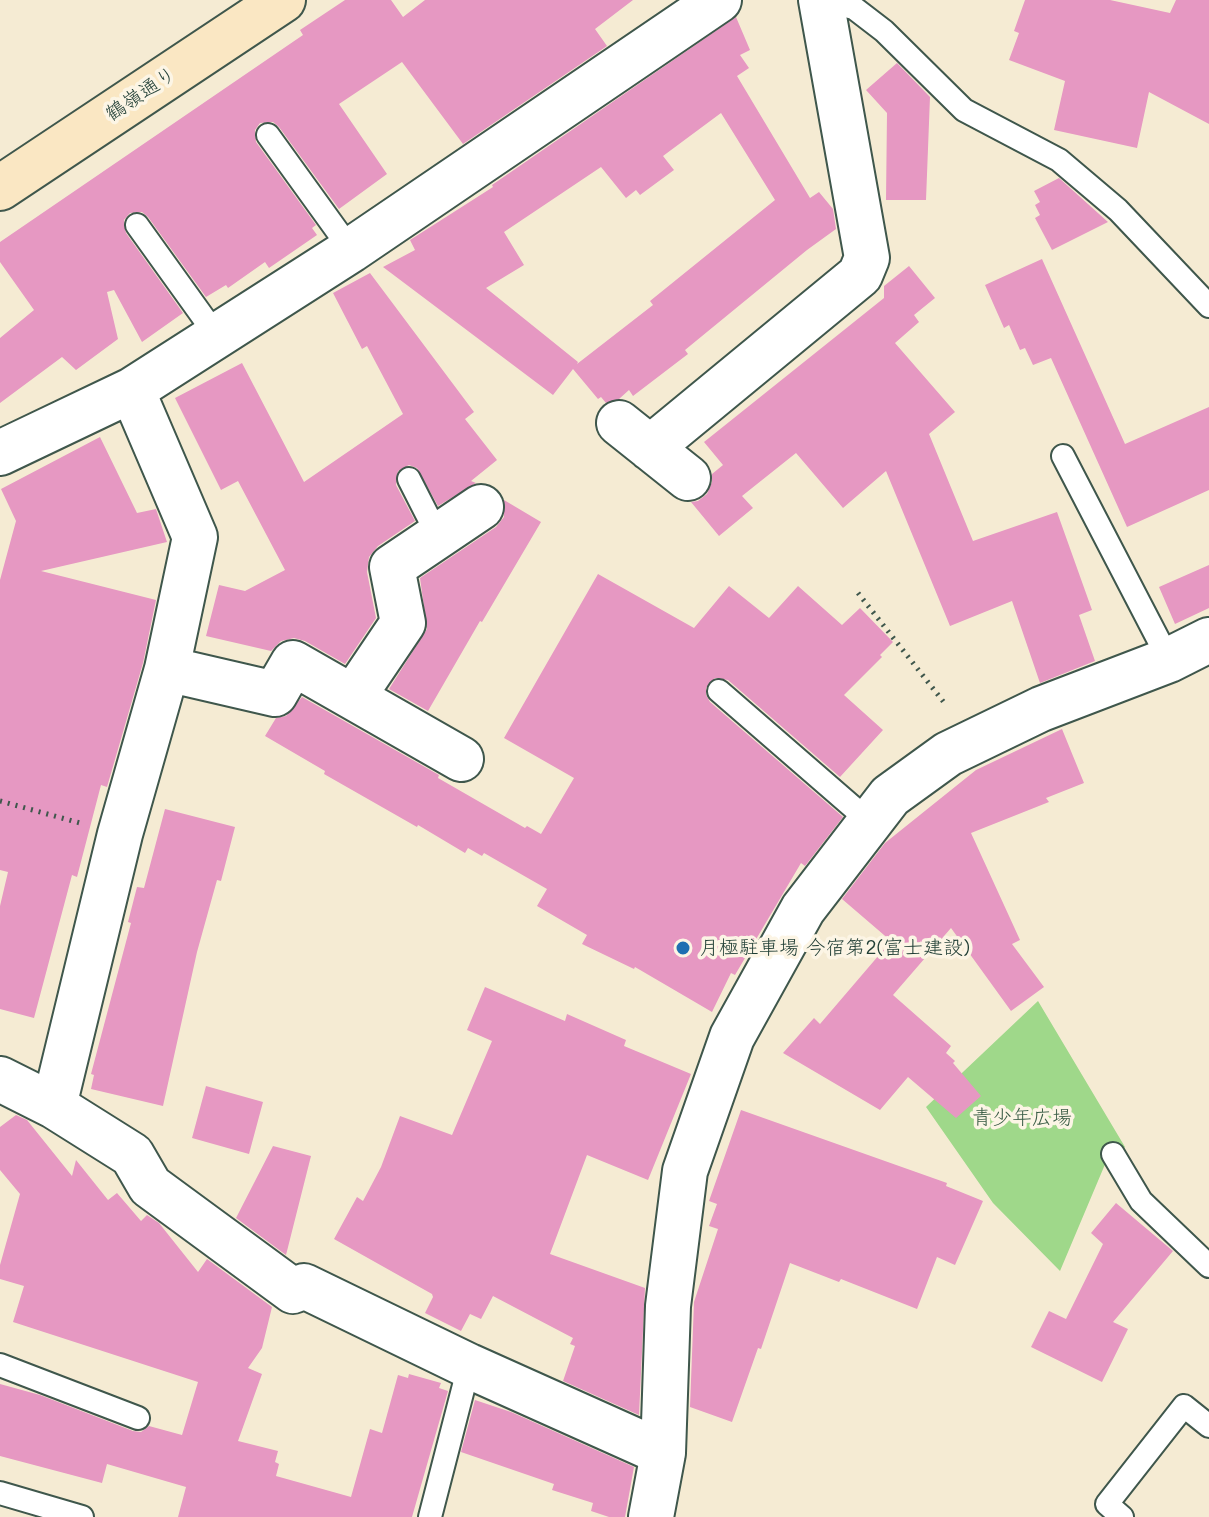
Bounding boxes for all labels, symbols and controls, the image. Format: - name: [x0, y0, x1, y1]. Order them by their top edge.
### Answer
- street label: 鶴嶺通り: [101, 62, 181, 126]
- place label: 月極駐車場 今宿第2(富士建設): [699, 936, 970, 960]
- marker: 月極駐車場 今宿第2(富士建設): [674, 939, 692, 957]
- park label: 青少年広場: [972, 1106, 1072, 1130]

